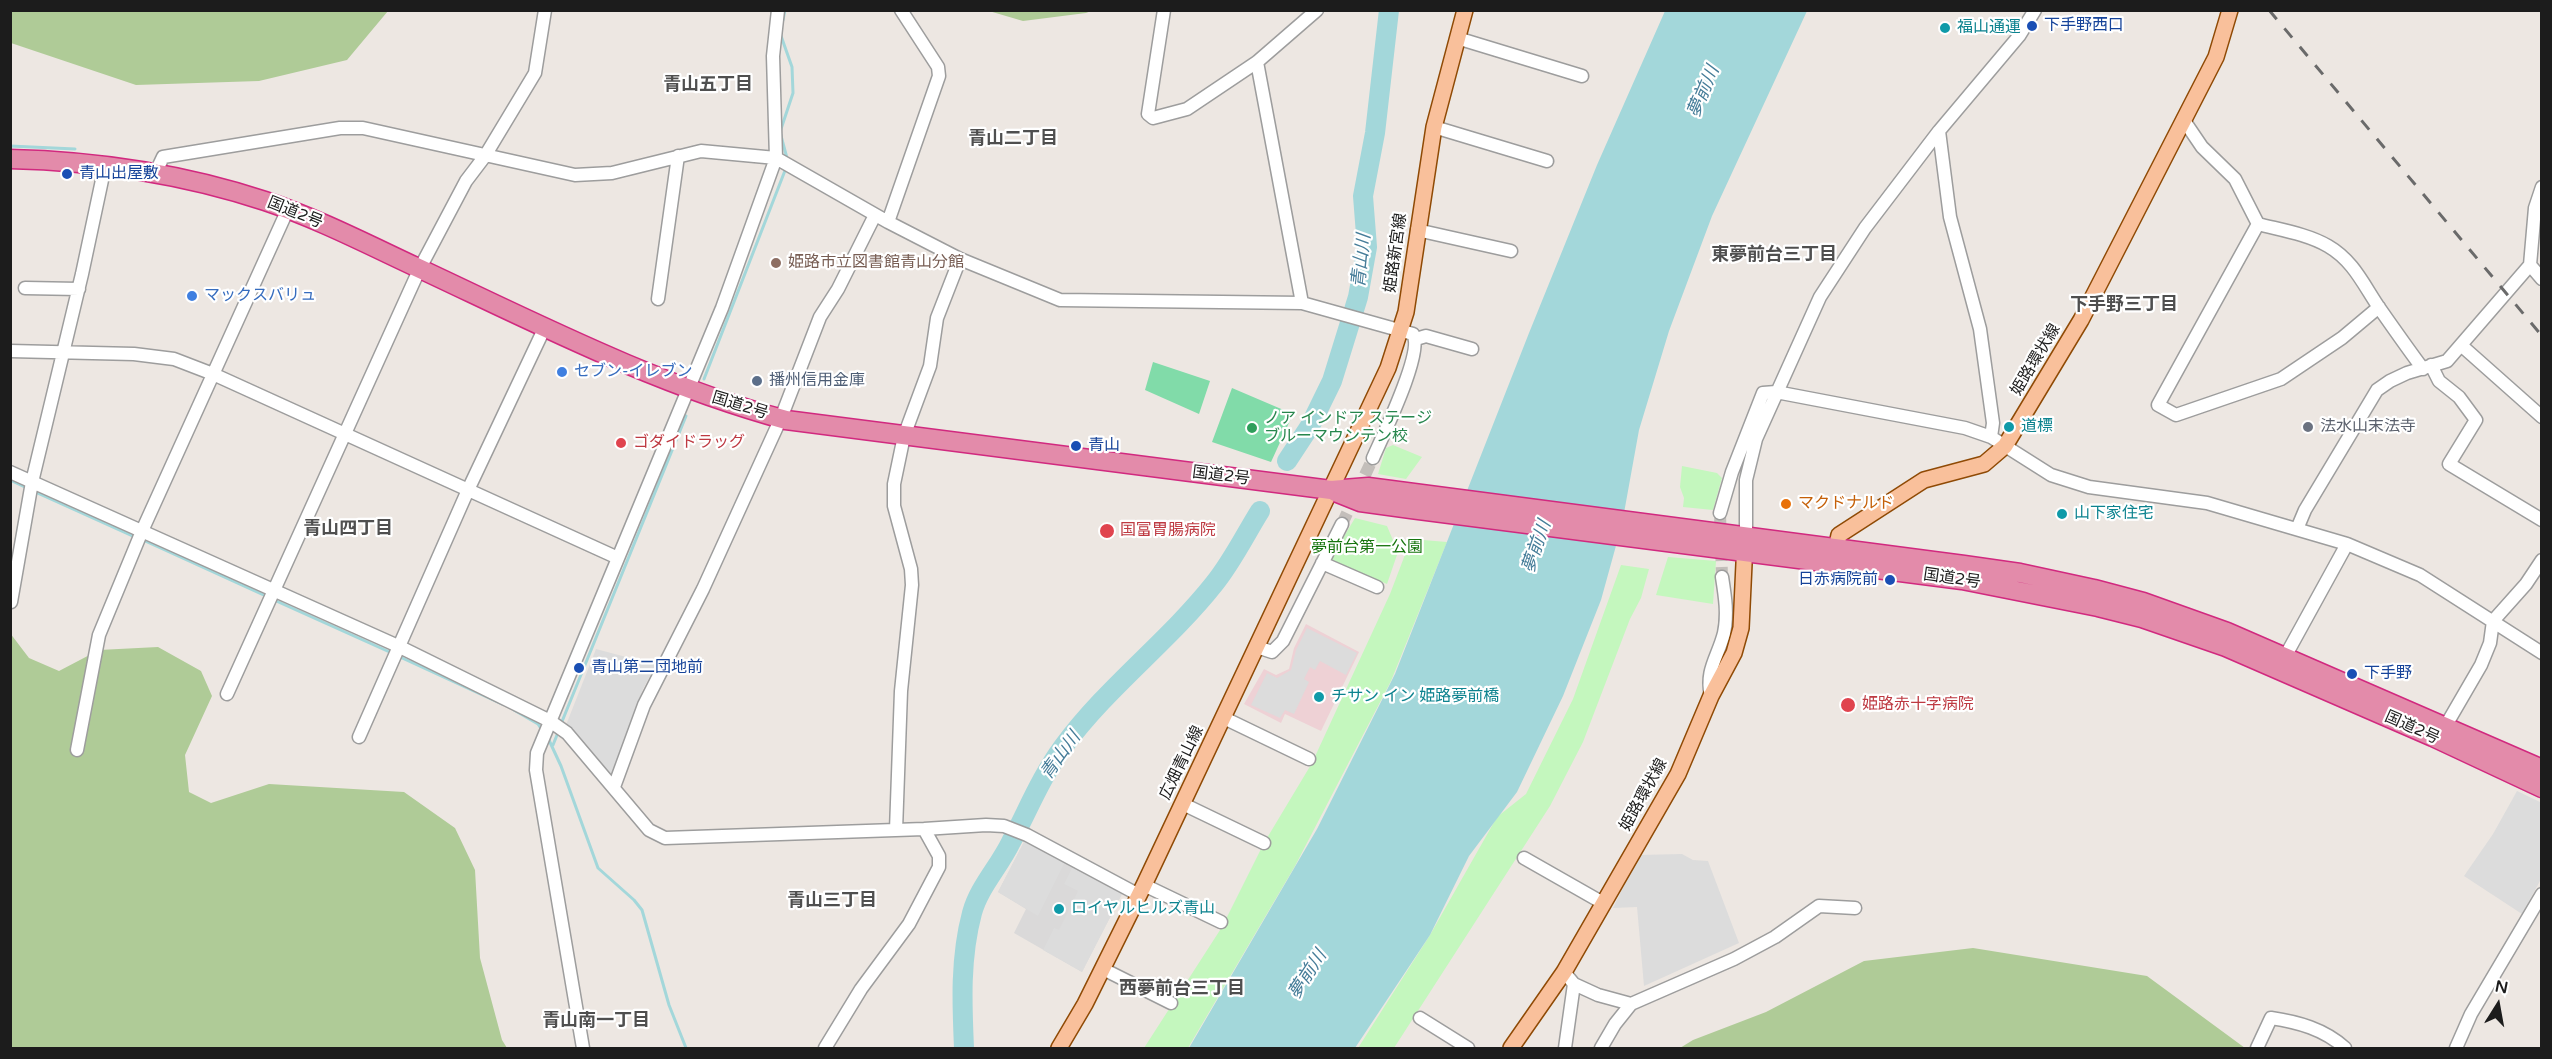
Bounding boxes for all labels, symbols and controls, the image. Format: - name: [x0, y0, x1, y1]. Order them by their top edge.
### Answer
- place label: 下手野西口: [2044, 16, 2124, 36]
- place label: 福山通運: [1957, 18, 2021, 38]
- marker: 下手野西口: [2025, 19, 2039, 33]
- marker: 福山通運: [1938, 21, 1952, 35]
- water label: 夢前川: [1684, 63, 1724, 121]
- district label: 青山五丁目: [663, 74, 753, 96]
- district label: 青山二丁目: [968, 128, 1058, 150]
- place label: 青山出屋敷: [79, 164, 159, 184]
- marker: 青山出屋敷: [60, 167, 74, 181]
- street label: 国道2号: [264, 193, 326, 233]
- street label: 姫路新宮線: [1381, 212, 1411, 294]
- water label: 青山川: [1348, 233, 1376, 289]
- district label: 東夢前台三丁目: [1711, 244, 1837, 266]
- place label: 姫路市立図書館青山分館: [788, 253, 964, 273]
- marker: 姫路市立図書館青山分館: [769, 256, 783, 270]
- place label: マックスバリュ: [204, 286, 316, 306]
- marker: マックスバリュ: [185, 289, 199, 303]
- district label: 下手野三丁目: [2070, 294, 2178, 316]
- street label: 姫路環状線: [2007, 321, 2065, 399]
- place label: セブン-イレブン: [574, 362, 693, 382]
- marker: セブン-イレブン: [555, 365, 569, 379]
- place label: 播州信用金庫: [769, 371, 865, 391]
- marker: 播州信用金庫: [750, 374, 764, 388]
- street label: 国道2号: [709, 388, 771, 424]
- place label: ノア インドア ステージ ブルーマウンテン校: [1264, 409, 1432, 447]
- place label: 道標: [2021, 417, 2053, 437]
- place label: 法水山末法寺: [2320, 417, 2416, 437]
- marker: 道標: [2002, 420, 2016, 434]
- marker: 法水山末法寺: [2301, 420, 2315, 434]
- marker: ノア インドア ステージ ブルーマウンテン校: [1245, 421, 1259, 435]
- place label: ゴダイドラッグ: [633, 433, 745, 453]
- marker: ゴダイドラッグ: [614, 436, 628, 450]
- place label: 青山: [1088, 436, 1120, 456]
- marker: 青山: [1069, 439, 1083, 453]
- street label: 国道2号: [1191, 463, 1251, 489]
- place label: マクドナルド: [1798, 494, 1894, 514]
- marker: マクドナルド: [1779, 497, 1793, 511]
- place label: 山下家住宅: [2074, 504, 2154, 524]
- marker: 山下家住宅: [2055, 507, 2069, 521]
- district label: 青山四丁目: [303, 518, 393, 540]
- water label: 夢前川: [1518, 518, 1556, 576]
- place label: 国富胃腸病院: [1120, 521, 1216, 541]
- marker: 国富胃腸病院: [1098, 522, 1116, 540]
- park label: 夢前台第一公園: [1311, 538, 1423, 558]
- street label: 国道2号: [1922, 565, 1982, 593]
- place label: 日赤病院前: [1798, 570, 1878, 590]
- marker: 日赤病院前: [1883, 573, 1897, 587]
- place label: 青山第二団地前: [591, 658, 703, 678]
- marker: 青山第二団地前: [572, 661, 586, 675]
- place label: 下手野: [2364, 664, 2412, 684]
- marker: 下手野: [2345, 667, 2359, 681]
- place label: チサン イン 姫路夢前橋: [1331, 687, 1499, 707]
- marker: チサン イン 姫路夢前橋: [1312, 690, 1326, 704]
- place label: 姫路赤十字病院: [1862, 695, 1974, 715]
- marker: 姫路赤十字病院: [1839, 696, 1857, 714]
- street label: 国道2号: [2382, 707, 2442, 749]
- street label: 広畑青山線: [1156, 723, 1208, 803]
- water label: 青山川: [1036, 728, 1086, 784]
- street label: 姫路環状線: [1616, 755, 1672, 835]
- district label: 青山三丁目: [787, 890, 877, 912]
- place label: ロイヤルヒルズ青山: [1071, 899, 1215, 919]
- marker: ロイヤルヒルズ青山: [1052, 902, 1066, 916]
- water label: 夢前川: [1284, 946, 1332, 1004]
- north arrow: [2468, 975, 2528, 1035]
- text: N: [2493, 976, 2510, 998]
- district label: 西夢前台三丁目: [1119, 978, 1245, 1000]
- district label: 青山南一丁目: [542, 1010, 650, 1032]

